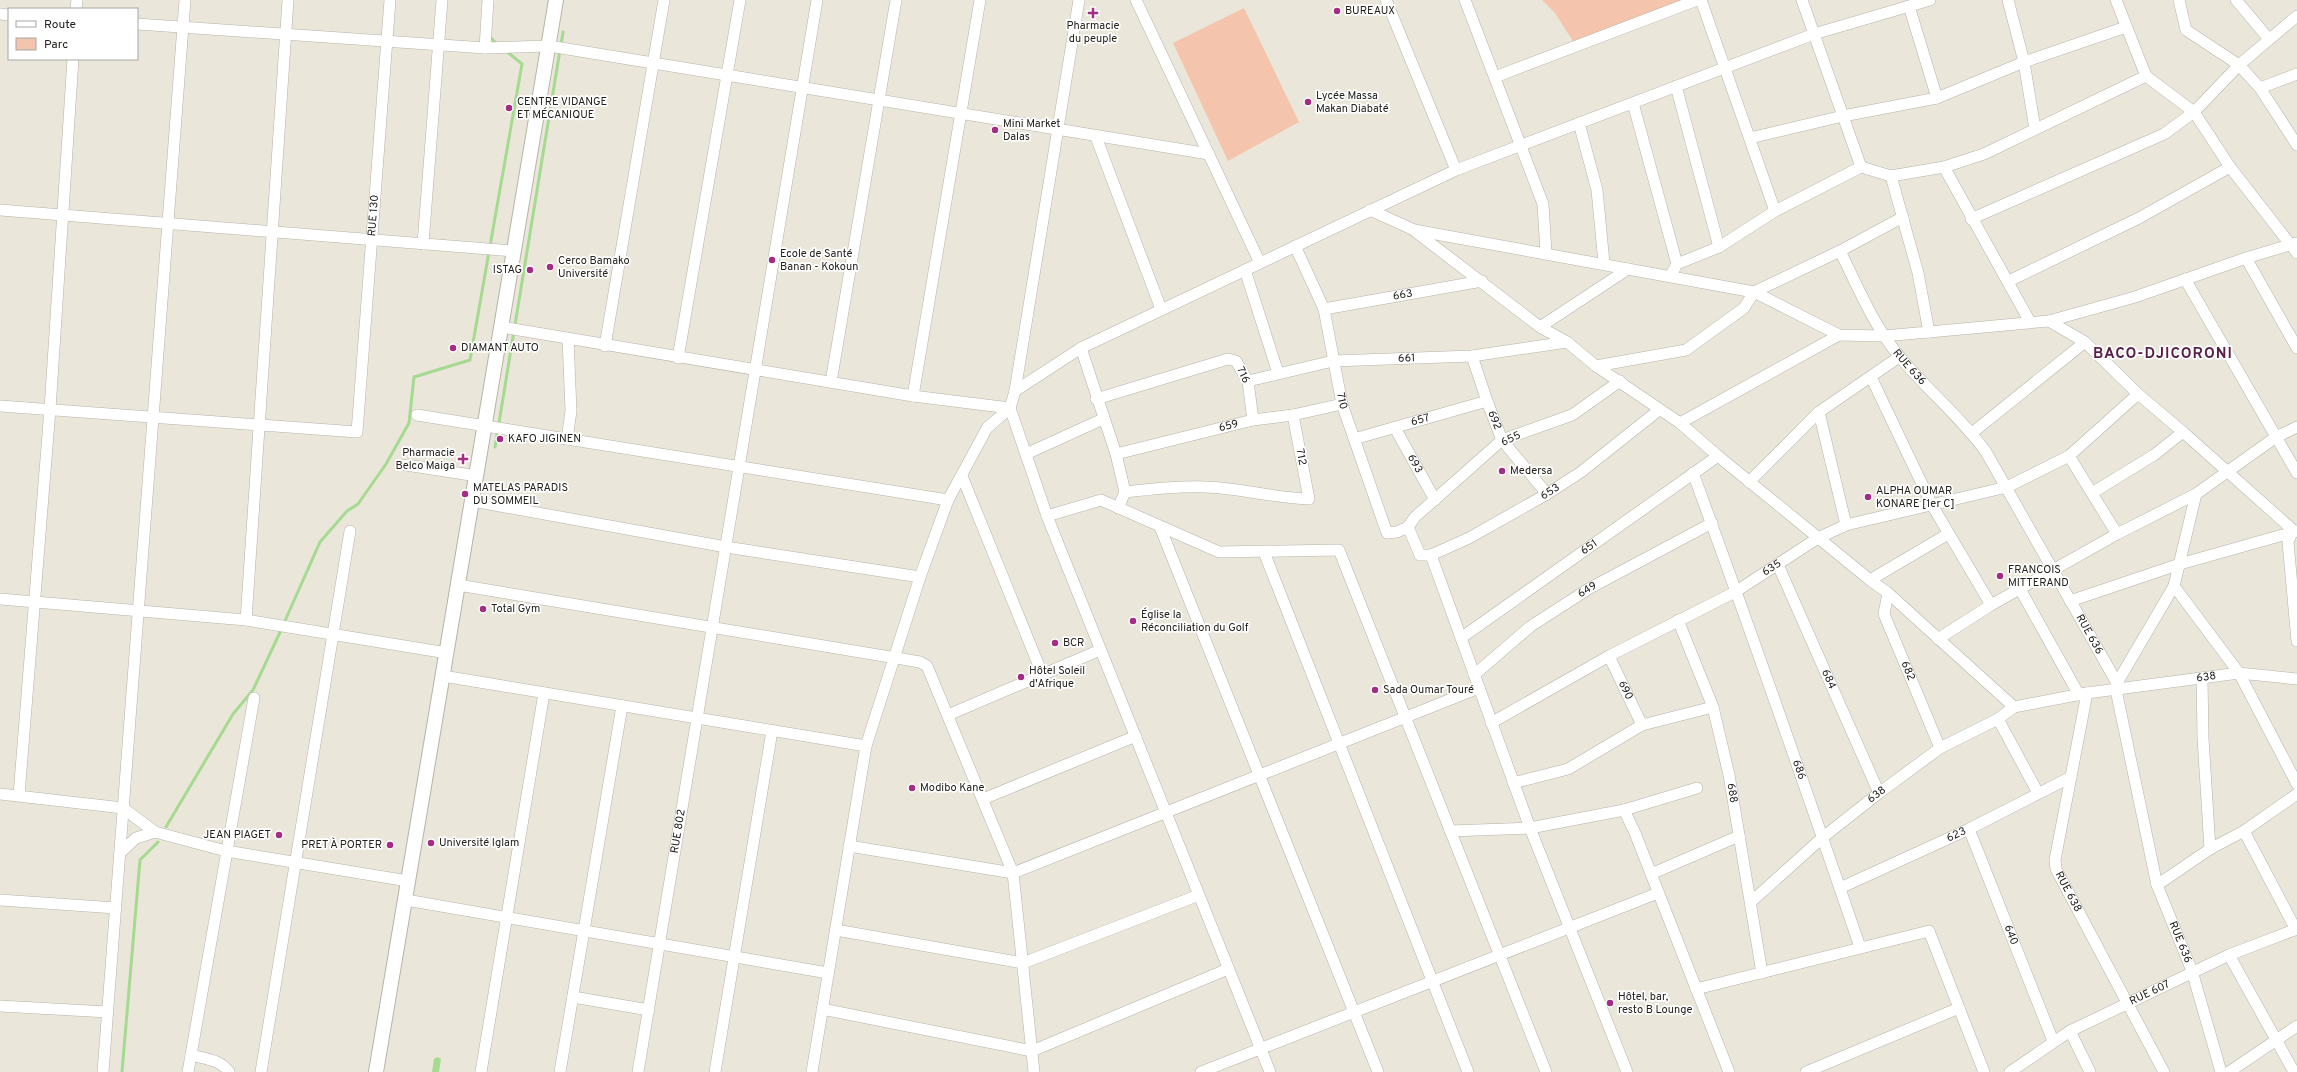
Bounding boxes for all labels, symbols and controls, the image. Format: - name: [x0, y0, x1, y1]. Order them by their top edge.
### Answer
- place label: BUREAUX: [1345, 4, 1395, 18]
- marker: BUREAUX: [1332, 6, 1342, 16]
- legend: [8, 8, 138, 60]
- marker: Pharmacie du peuple: [1088, 8, 1098, 18]
- text: Route: [44, 17, 76, 33]
- place label: Pharmacie du peuple: [1067, 19, 1120, 46]
- text: Parc: [44, 37, 68, 53]
- place label: Lycée Massa Makan Diabaté: [1316, 89, 1389, 116]
- place label: CENTRE VIDANGE ET MÉCANIQUE: [517, 95, 607, 122]
- marker: Lycée Massa Makan Diabaté: [1303, 97, 1313, 107]
- marker: CENTRE VIDANGE ET MÉCANIQUE: [504, 103, 514, 113]
- place label: Mini Market Dalas: [1003, 117, 1060, 144]
- marker: Mini Market Dalas: [990, 125, 1000, 135]
- street label: RUE 130: [365, 194, 382, 237]
- place label: Ecole de Santé Banan - Kokoun: [780, 247, 858, 274]
- place label: Cerco Bamako Université: [558, 254, 630, 281]
- marker: Ecole de Santé Banan - Kokoun: [767, 255, 777, 265]
- marker: Cerco Bamako Université: [545, 262, 555, 272]
- place label: ISTAG: [493, 263, 522, 277]
- marker: ISTAG: [525, 265, 535, 275]
- street label: 663: [1392, 286, 1414, 304]
- place label: DIAMANT AUTO: [461, 341, 539, 355]
- marker: DIAMANT AUTO: [448, 343, 458, 353]
- district label: BACO-DJICORONI: [2093, 345, 2233, 364]
- street label: RUE 636: [1889, 346, 1929, 388]
- street label: 661: [1398, 351, 1416, 366]
- street label: 716: [1233, 364, 1253, 386]
- street label: 710: [1333, 391, 1350, 412]
- street label: 692: [1484, 409, 1504, 432]
- street label: 657: [1409, 411, 1432, 429]
- street label: 659: [1217, 417, 1240, 435]
- street label: 655: [1499, 428, 1523, 450]
- place label: KAFO JIGINEN: [508, 432, 581, 446]
- marker: KAFO JIGINEN: [495, 434, 505, 444]
- place label: Pharmacie Belco Maiga: [395, 446, 455, 473]
- street label: 712: [1293, 447, 1309, 467]
- street label: 693: [1404, 452, 1426, 476]
- marker: Pharmacie Belco Maiga: [458, 454, 468, 464]
- place label: Medersa: [1510, 464, 1552, 478]
- marker: Medersa: [1497, 466, 1507, 476]
- place label: MATELAS PARADIS DU SOMMEIL: [473, 481, 568, 508]
- street label: 653: [1538, 481, 1562, 503]
- place label: ALPHA OUMAR KONARE [1er C]: [1876, 484, 1955, 511]
- marker: MATELAS PARADIS DU SOMMEIL: [460, 489, 470, 499]
- marker: ALPHA OUMAR KONARE [1er C]: [1863, 492, 1873, 502]
- street label: 651: [1578, 536, 1600, 558]
- street label: 635: [1760, 557, 1784, 579]
- place label: FRANCOIS MITTERAND: [2008, 563, 2069, 590]
- marker: FRANCOIS MITTERAND: [1995, 571, 2005, 581]
- street label: 649: [1575, 579, 1599, 601]
- place label: Total Gym: [491, 602, 540, 616]
- marker: Total Gym: [478, 604, 488, 614]
- place label: Église la Réconciliation du Golf: [1141, 607, 1249, 635]
- street label: RUE 636: [2073, 612, 2106, 657]
- marker: Église la Réconciliation du Golf: [1128, 616, 1138, 626]
- place label: BCR: [1063, 636, 1084, 650]
- marker: BCR: [1050, 638, 1060, 648]
- street label: 682: [1897, 659, 1918, 683]
- place label: Hôtel Soleil d'Afrique: [1029, 664, 1085, 691]
- street label: 684: [1818, 667, 1839, 691]
- street label: 638: [2195, 669, 2217, 686]
- marker: Hôtel Soleil d'Afrique: [1016, 672, 1026, 682]
- street label: 690: [1615, 678, 1636, 702]
- place label: Sada Oumar Touré: [1383, 683, 1474, 697]
- marker: Sada Oumar Touré: [1370, 685, 1380, 695]
- street label: 686: [1789, 758, 1809, 781]
- place label: Modibo Kane: [920, 781, 985, 795]
- street label: 688: [1723, 782, 1741, 804]
- marker: Modibo Kane: [907, 783, 917, 793]
- street label: 638: [1865, 783, 1889, 806]
- street label: RUE 802: [668, 808, 689, 854]
- street label: 623: [1944, 824, 1968, 845]
- place label: JEAN PIAGET: [203, 828, 271, 842]
- marker: JEAN PIAGET: [274, 830, 284, 840]
- place label: Université Iglam: [439, 836, 519, 850]
- place label: PRET À PORTER: [301, 837, 382, 852]
- marker: Université Iglam: [426, 838, 436, 848]
- marker: PRET À PORTER: [385, 840, 395, 850]
- street label: RUE 638: [2052, 869, 2085, 915]
- street label: RUE 636: [2166, 919, 2195, 965]
- street label: 640: [2001, 923, 2021, 947]
- street label: RUE 607: [2127, 977, 2172, 1009]
- place label: Hôtel, bar, resto B Lounge: [1618, 990, 1692, 1017]
- marker: Hôtel, bar, resto B Lounge: [1605, 998, 1615, 1008]

